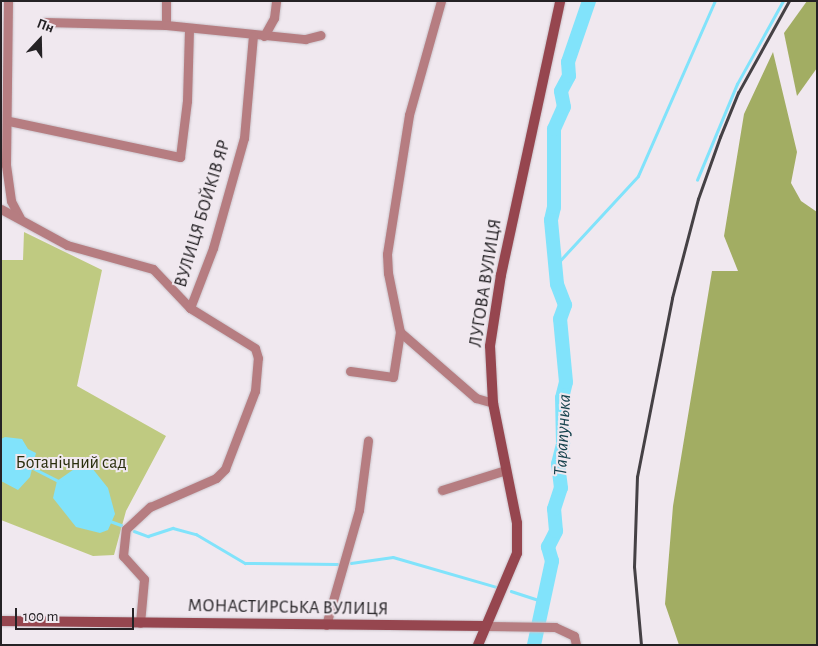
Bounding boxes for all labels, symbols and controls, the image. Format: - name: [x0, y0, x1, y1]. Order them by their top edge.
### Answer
- north arrow: [15, 15, 65, 65]
- text: Пн: [35, 16, 56, 36]
- street label: ВУЛИЦЯ БОЙКІВ ЯР: [170, 138, 236, 290]
- street label: ЛУГОВА ВУЛИЦЯ: [465, 217, 507, 349]
- water label: Тарапунька: [549, 393, 577, 477]
- park label: Ботанічний сад: [15, 452, 127, 474]
- street label: МОНАСТИРСЬКА ВУЛИЦЯ: [187, 595, 389, 621]
- scale bar: [18, 598, 136, 630]
- text: 100 m: [23, 609, 58, 624]

